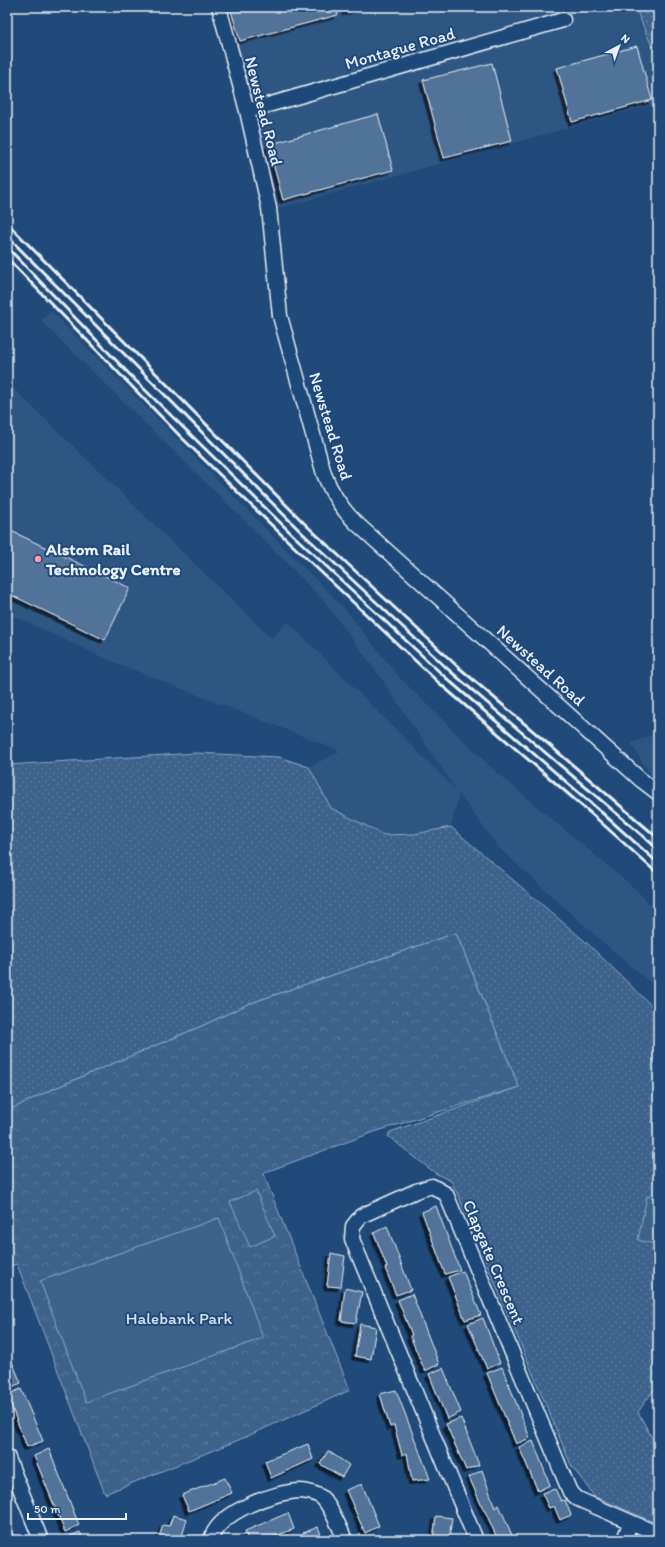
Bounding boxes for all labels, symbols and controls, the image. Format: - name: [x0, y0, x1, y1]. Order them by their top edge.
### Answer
- street label: Montague Road: [343, 23, 458, 73]
- north arrow: [599, 26, 639, 66]
- text: N: [618, 31, 632, 46]
- street label: Newstead Road: [241, 54, 287, 168]
- street label: Newstead Road: [305, 370, 357, 482]
- place label: Alstom Rail Technology Centre: [45, 539, 181, 580]
- marker: Alstom Rail Technology Centre: [33, 554, 43, 564]
- street label: Newstead Road: [493, 620, 589, 710]
- street label: Clapgate Crescent: [459, 1197, 529, 1327]
- park label: Halebank Park: [126, 1308, 233, 1328]
- scale bar: [28, 1495, 126, 1521]
- text: 50 m: [34, 1502, 60, 1516]

